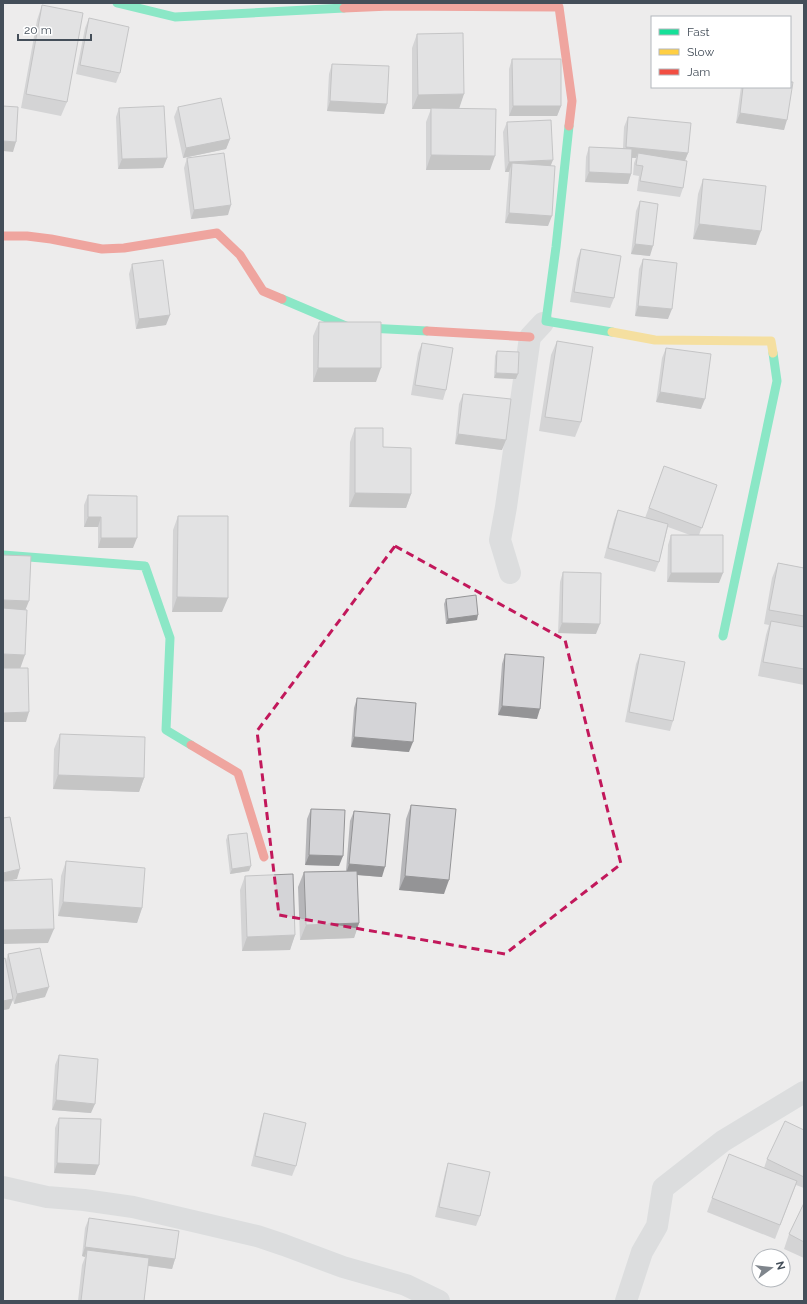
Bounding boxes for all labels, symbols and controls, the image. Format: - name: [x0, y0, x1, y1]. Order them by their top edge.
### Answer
- scale bar: [18, 16, 91, 42]
- legend: [651, 16, 791, 88]
- text: 20 m: [24, 23, 52, 37]
- text: Fast: [687, 25, 710, 39]
- text: Slow: [687, 45, 714, 59]
- text: Jam: [687, 65, 710, 79]
- north arrow: [751, 1248, 791, 1288]
- text: N: [773, 1260, 788, 1271]

